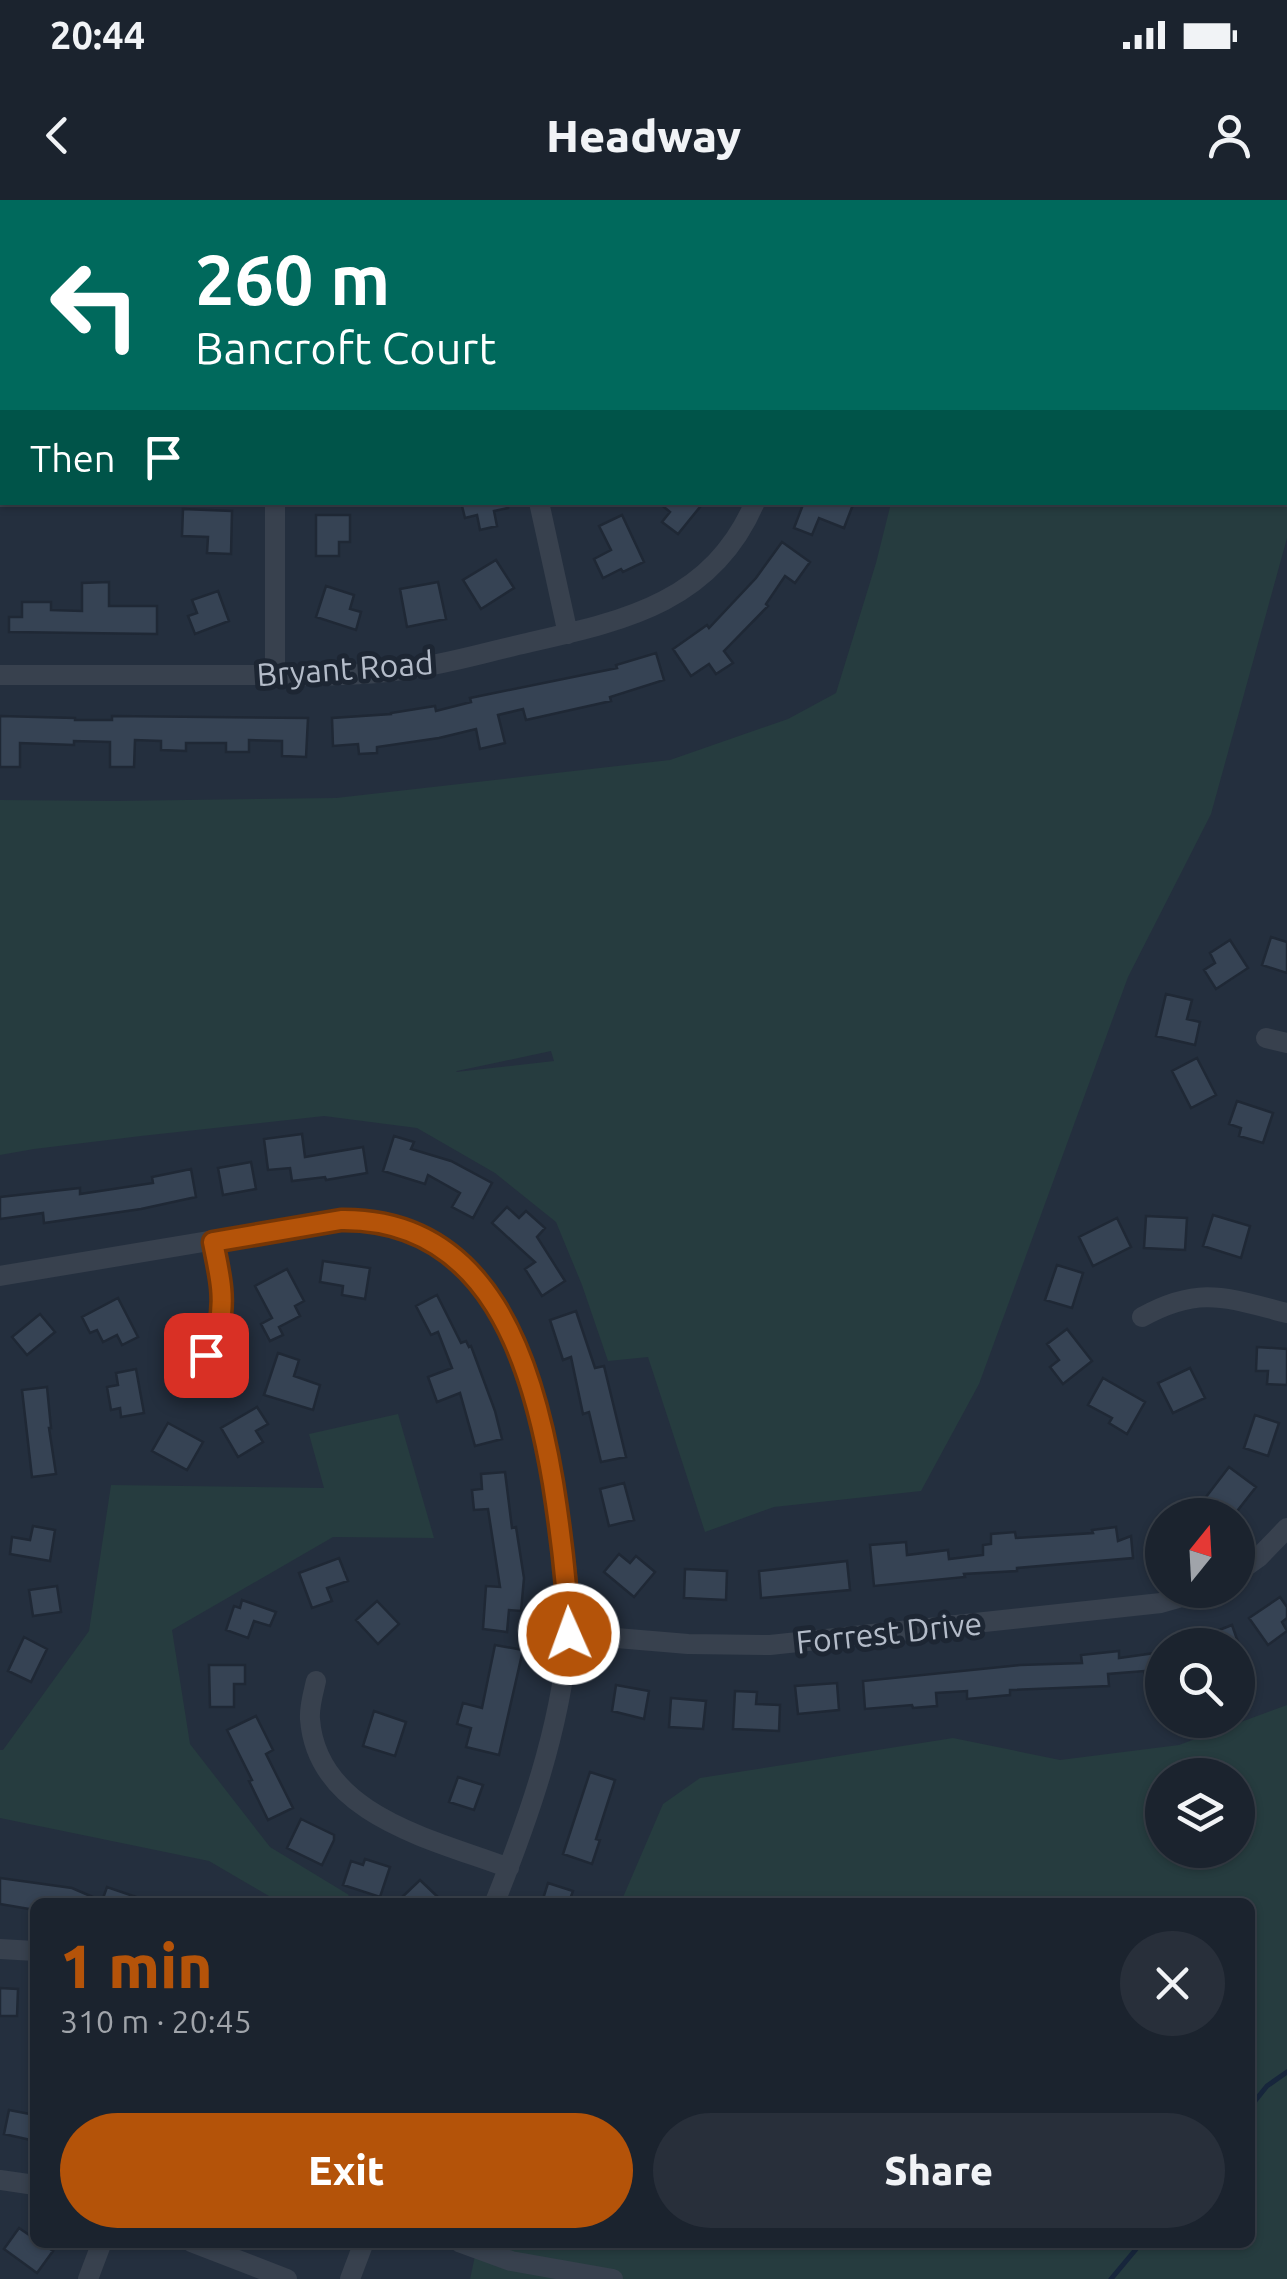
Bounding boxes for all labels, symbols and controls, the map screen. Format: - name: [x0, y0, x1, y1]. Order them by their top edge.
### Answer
- text: 20:44: [50, 14, 145, 56]
- icon: back: [30, 108, 85, 163]
- icon: person: [1202, 108, 1257, 163]
- text: Headway: [546, 110, 741, 161]
- icon: left: [30, 240, 160, 370]
- text: 260 m: [195, 240, 390, 318]
- text: Bancroft Court: [195, 322, 496, 373]
- icon: arrive: [136, 430, 191, 485]
- text: Then: [30, 437, 116, 479]
- street label: Bryant Road: [255, 644, 435, 692]
- pin: [164, 1313, 249, 1398]
- icon: arrive: [179, 1328, 234, 1383]
- north arrow: [1145, 1498, 1255, 1608]
- map controls: [1145, 1498, 1255, 1868]
- position arrow: [517, 1582, 621, 1686]
- street label: Forrest Drive: [794, 1604, 984, 1660]
- button: search: [1145, 1628, 1255, 1738]
- button: layers: [1145, 1758, 1255, 1868]
- button: close: [1120, 1931, 1225, 2036]
- text: 1 min: [60, 1932, 213, 1999]
- text: 310 m · 20:45: [60, 2003, 252, 2039]
- button: Exit: [60, 2113, 633, 2228]
- button: Share: [653, 2113, 1225, 2228]

